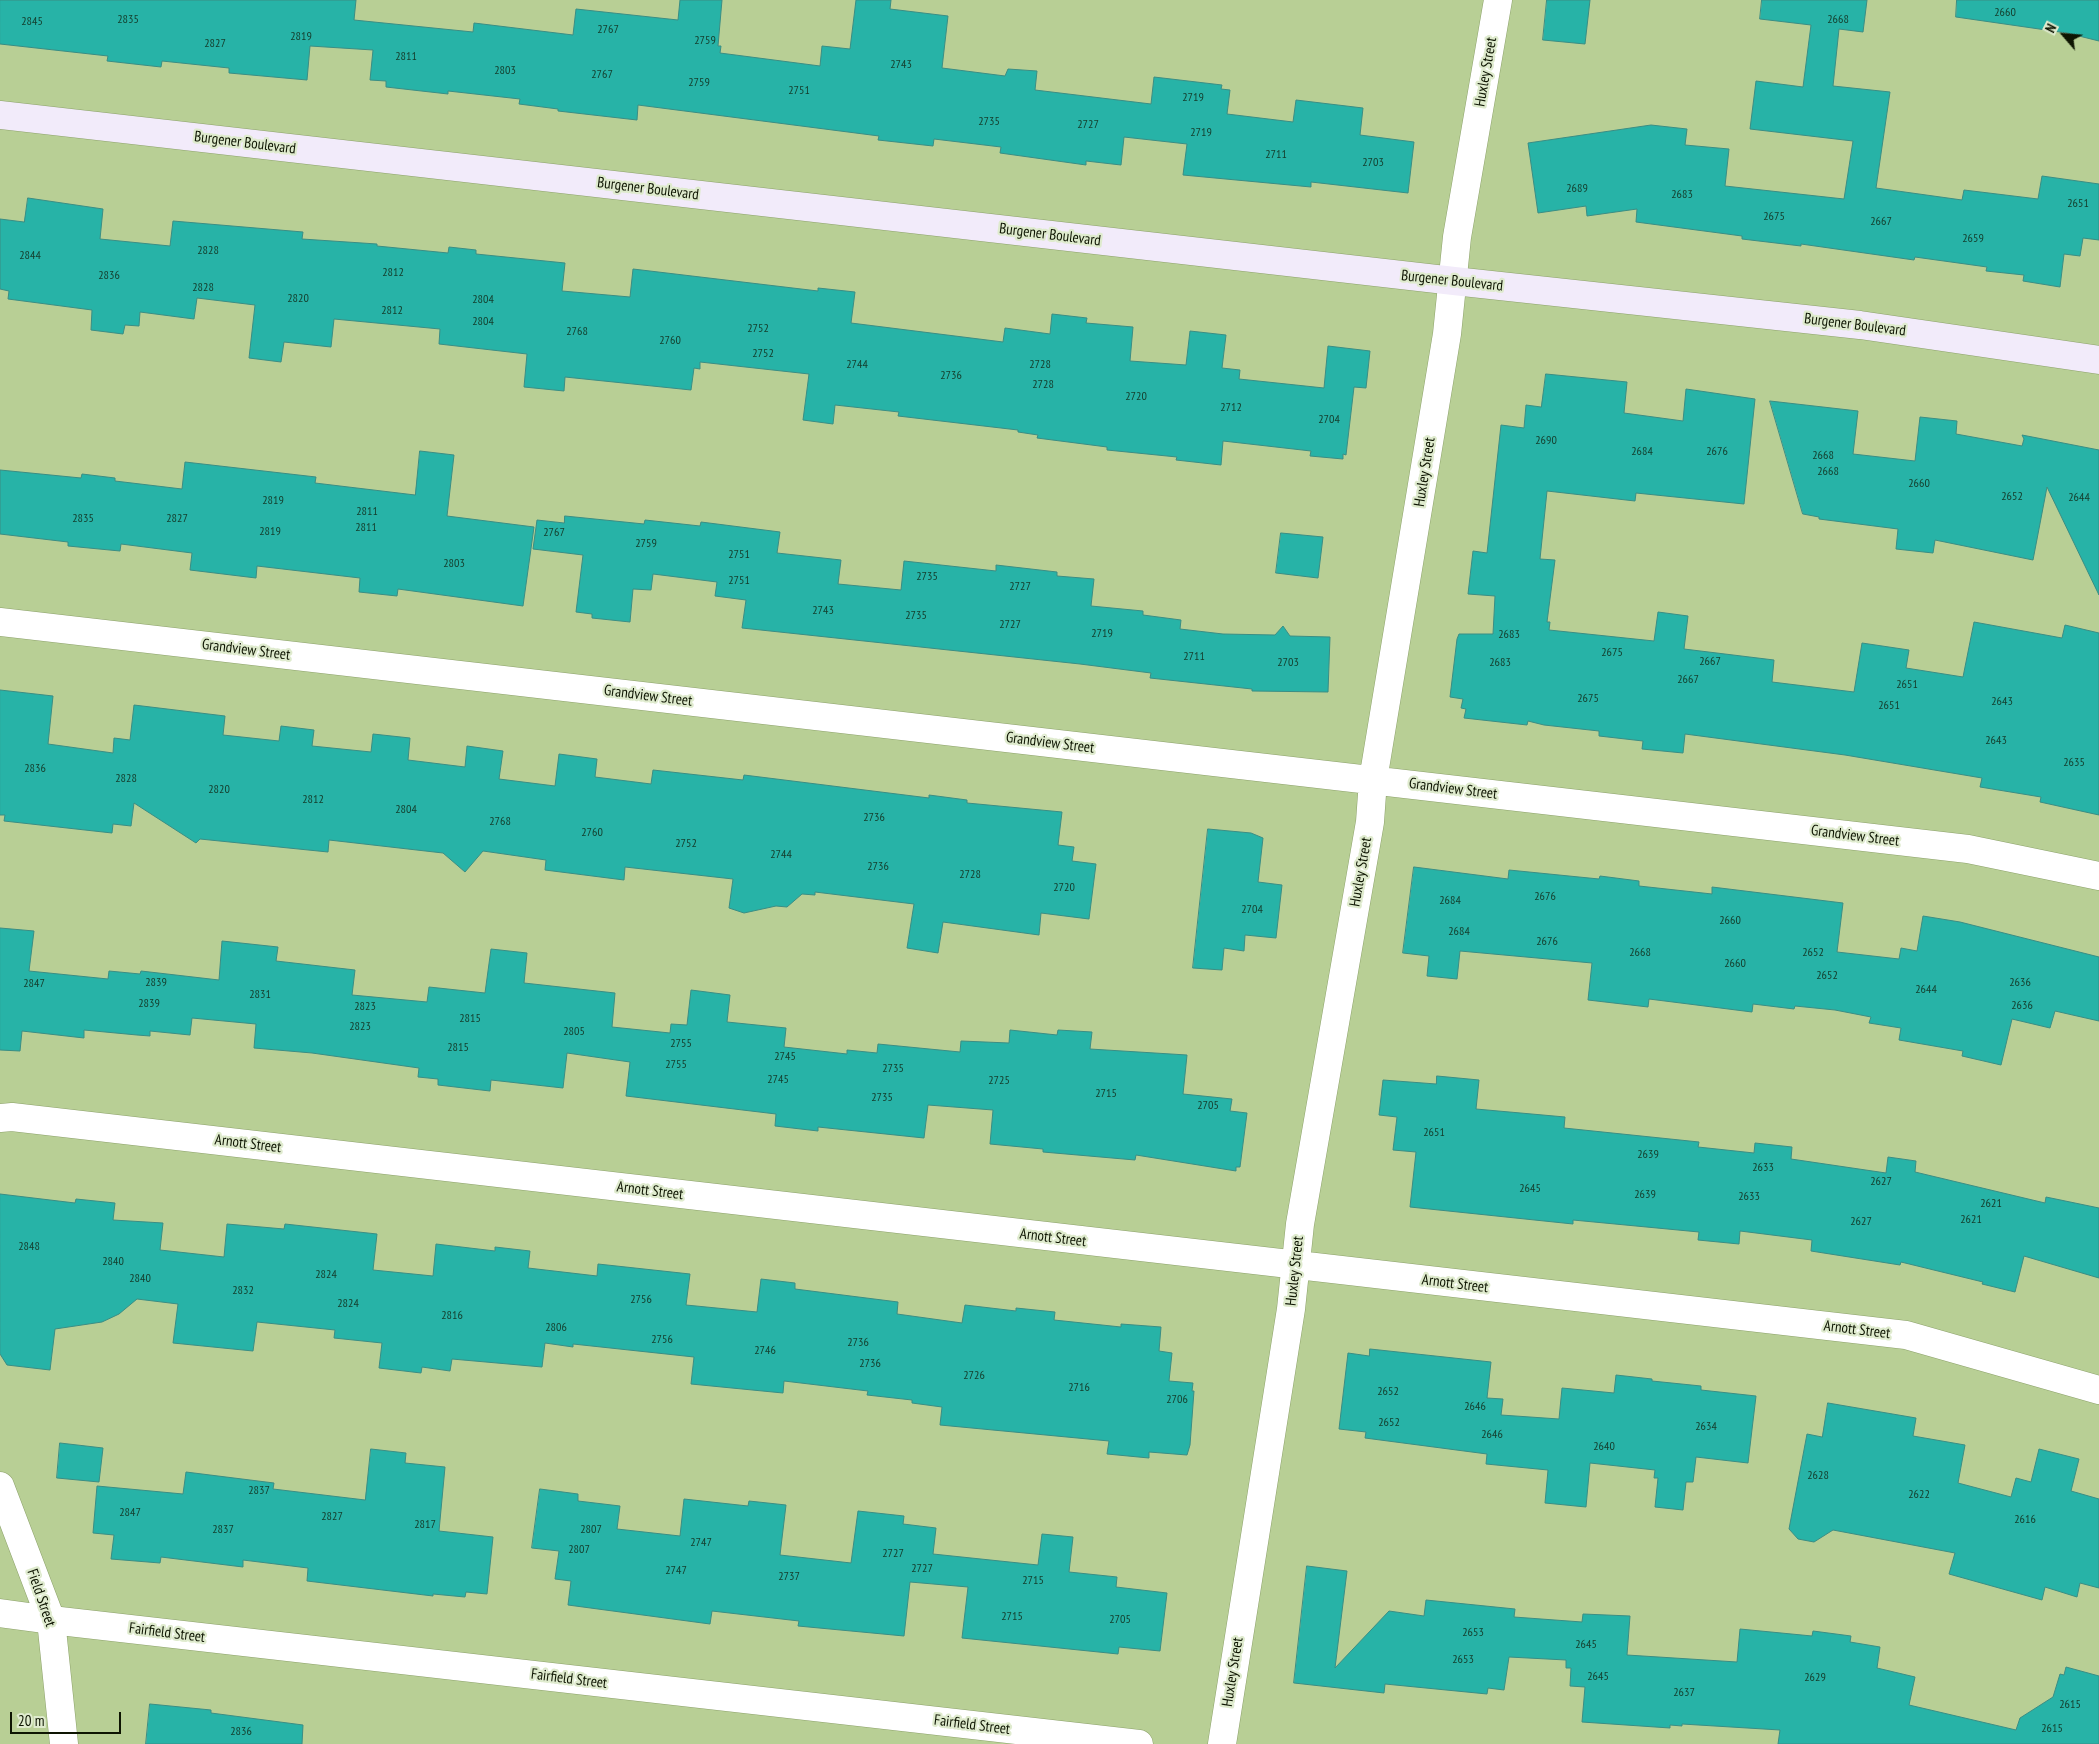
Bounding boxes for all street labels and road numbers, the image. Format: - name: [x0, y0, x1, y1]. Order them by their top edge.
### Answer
- street label: Huxley Street: [1471, 36, 1501, 108]
- street label: Burgener Boulevard: [193, 128, 297, 158]
- street label: Burgener Boulevard: [596, 174, 700, 204]
- street label: Burgener Boulevard: [998, 220, 1102, 250]
- street label: Burgener Boulevard: [1400, 267, 1504, 295]
- street label: Burgener Boulevard: [1803, 310, 1907, 340]
- street label: Huxley Street: [1411, 436, 1439, 508]
- street label: Grandview Street: [201, 636, 291, 664]
- street label: Grandview Street: [603, 682, 693, 710]
- street label: Grandview Street: [1005, 729, 1095, 757]
- street label: Grandview Street: [1408, 775, 1498, 803]
- street label: Grandview Street: [1810, 822, 1900, 850]
- street label: Huxley Street: [1346, 836, 1376, 908]
- street label: Arnott Street: [214, 1131, 282, 1157]
- street label: Arnott Street: [616, 1178, 684, 1204]
- street label: Arnott Street: [1019, 1225, 1087, 1251]
- street label: Huxley Street: [1282, 1235, 1308, 1307]
- street label: Arnott Street: [1421, 1271, 1489, 1297]
- street label: Arnott Street: [1823, 1317, 1891, 1343]
- street label: Field Street: [23, 1567, 59, 1629]
- street label: Fairfield Street: [128, 1619, 206, 1647]
- street label: Huxley Street: [1219, 1636, 1247, 1708]
- street label: Fairfield Street: [530, 1665, 608, 1693]
- street label: Fairfield Street: [933, 1711, 1011, 1739]

